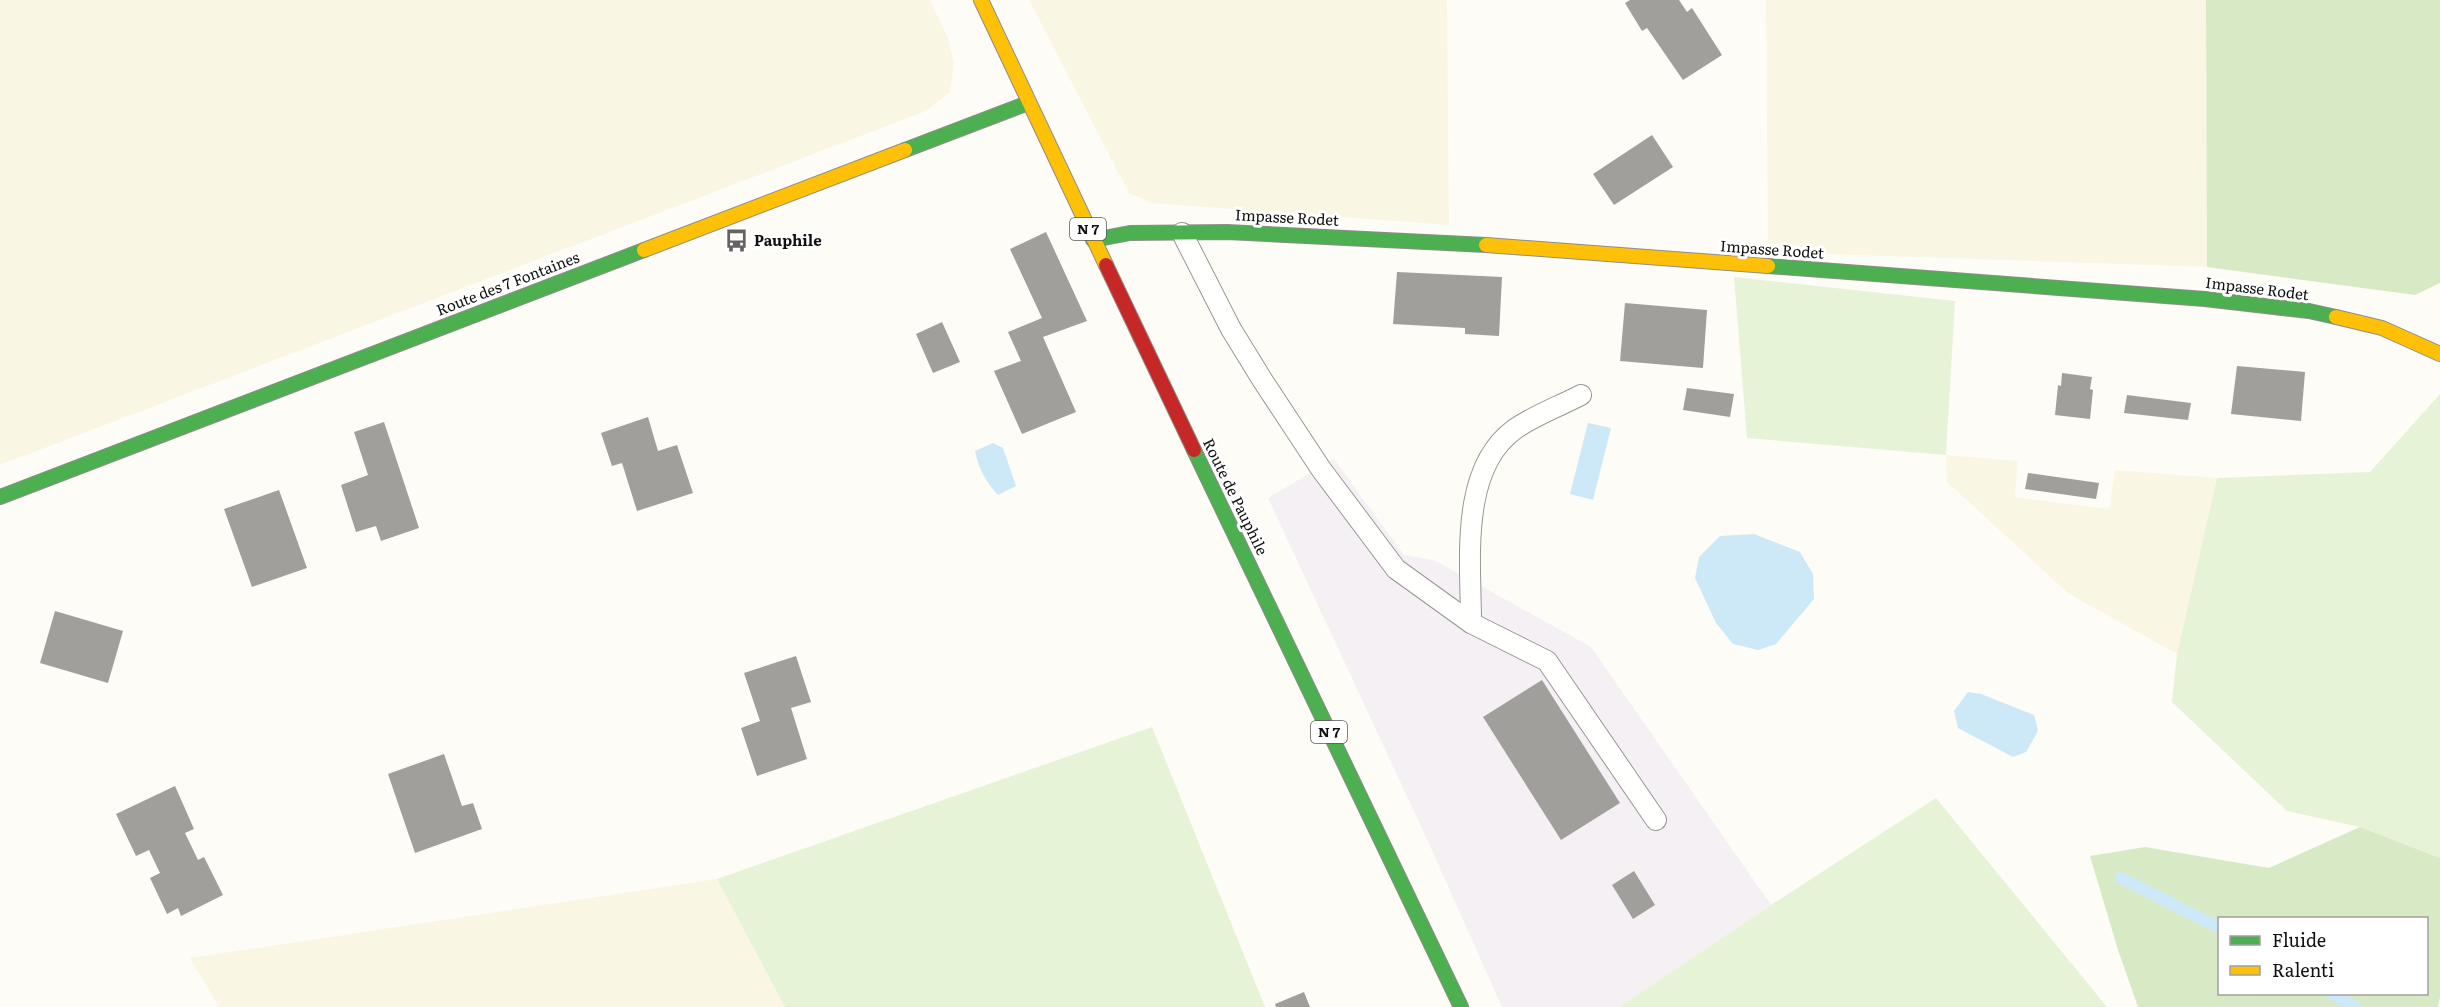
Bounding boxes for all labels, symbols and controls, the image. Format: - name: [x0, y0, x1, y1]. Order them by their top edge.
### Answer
- street label: Impasse Rodet: [1235, 202, 1340, 231]
- road number: N 7: [1070, 218, 1106, 240]
- bus stop icon: Pauphile: [723, 228, 749, 254]
- place label: Pauphile: [754, 228, 822, 251]
- street label: Impasse Rodet: [1719, 233, 1825, 264]
- street label: Route des 7 Fontaines: [432, 245, 583, 321]
- street label: Impasse Rodet: [2204, 270, 2310, 305]
- street label: Route de Pauphile: [1198, 434, 1275, 559]
- road number: N 7: [1311, 721, 1347, 743]
- legend: [2218, 917, 2428, 995]
- text: Fluide: [2272, 926, 2326, 953]
- text: Ralenti: [2272, 956, 2334, 983]

